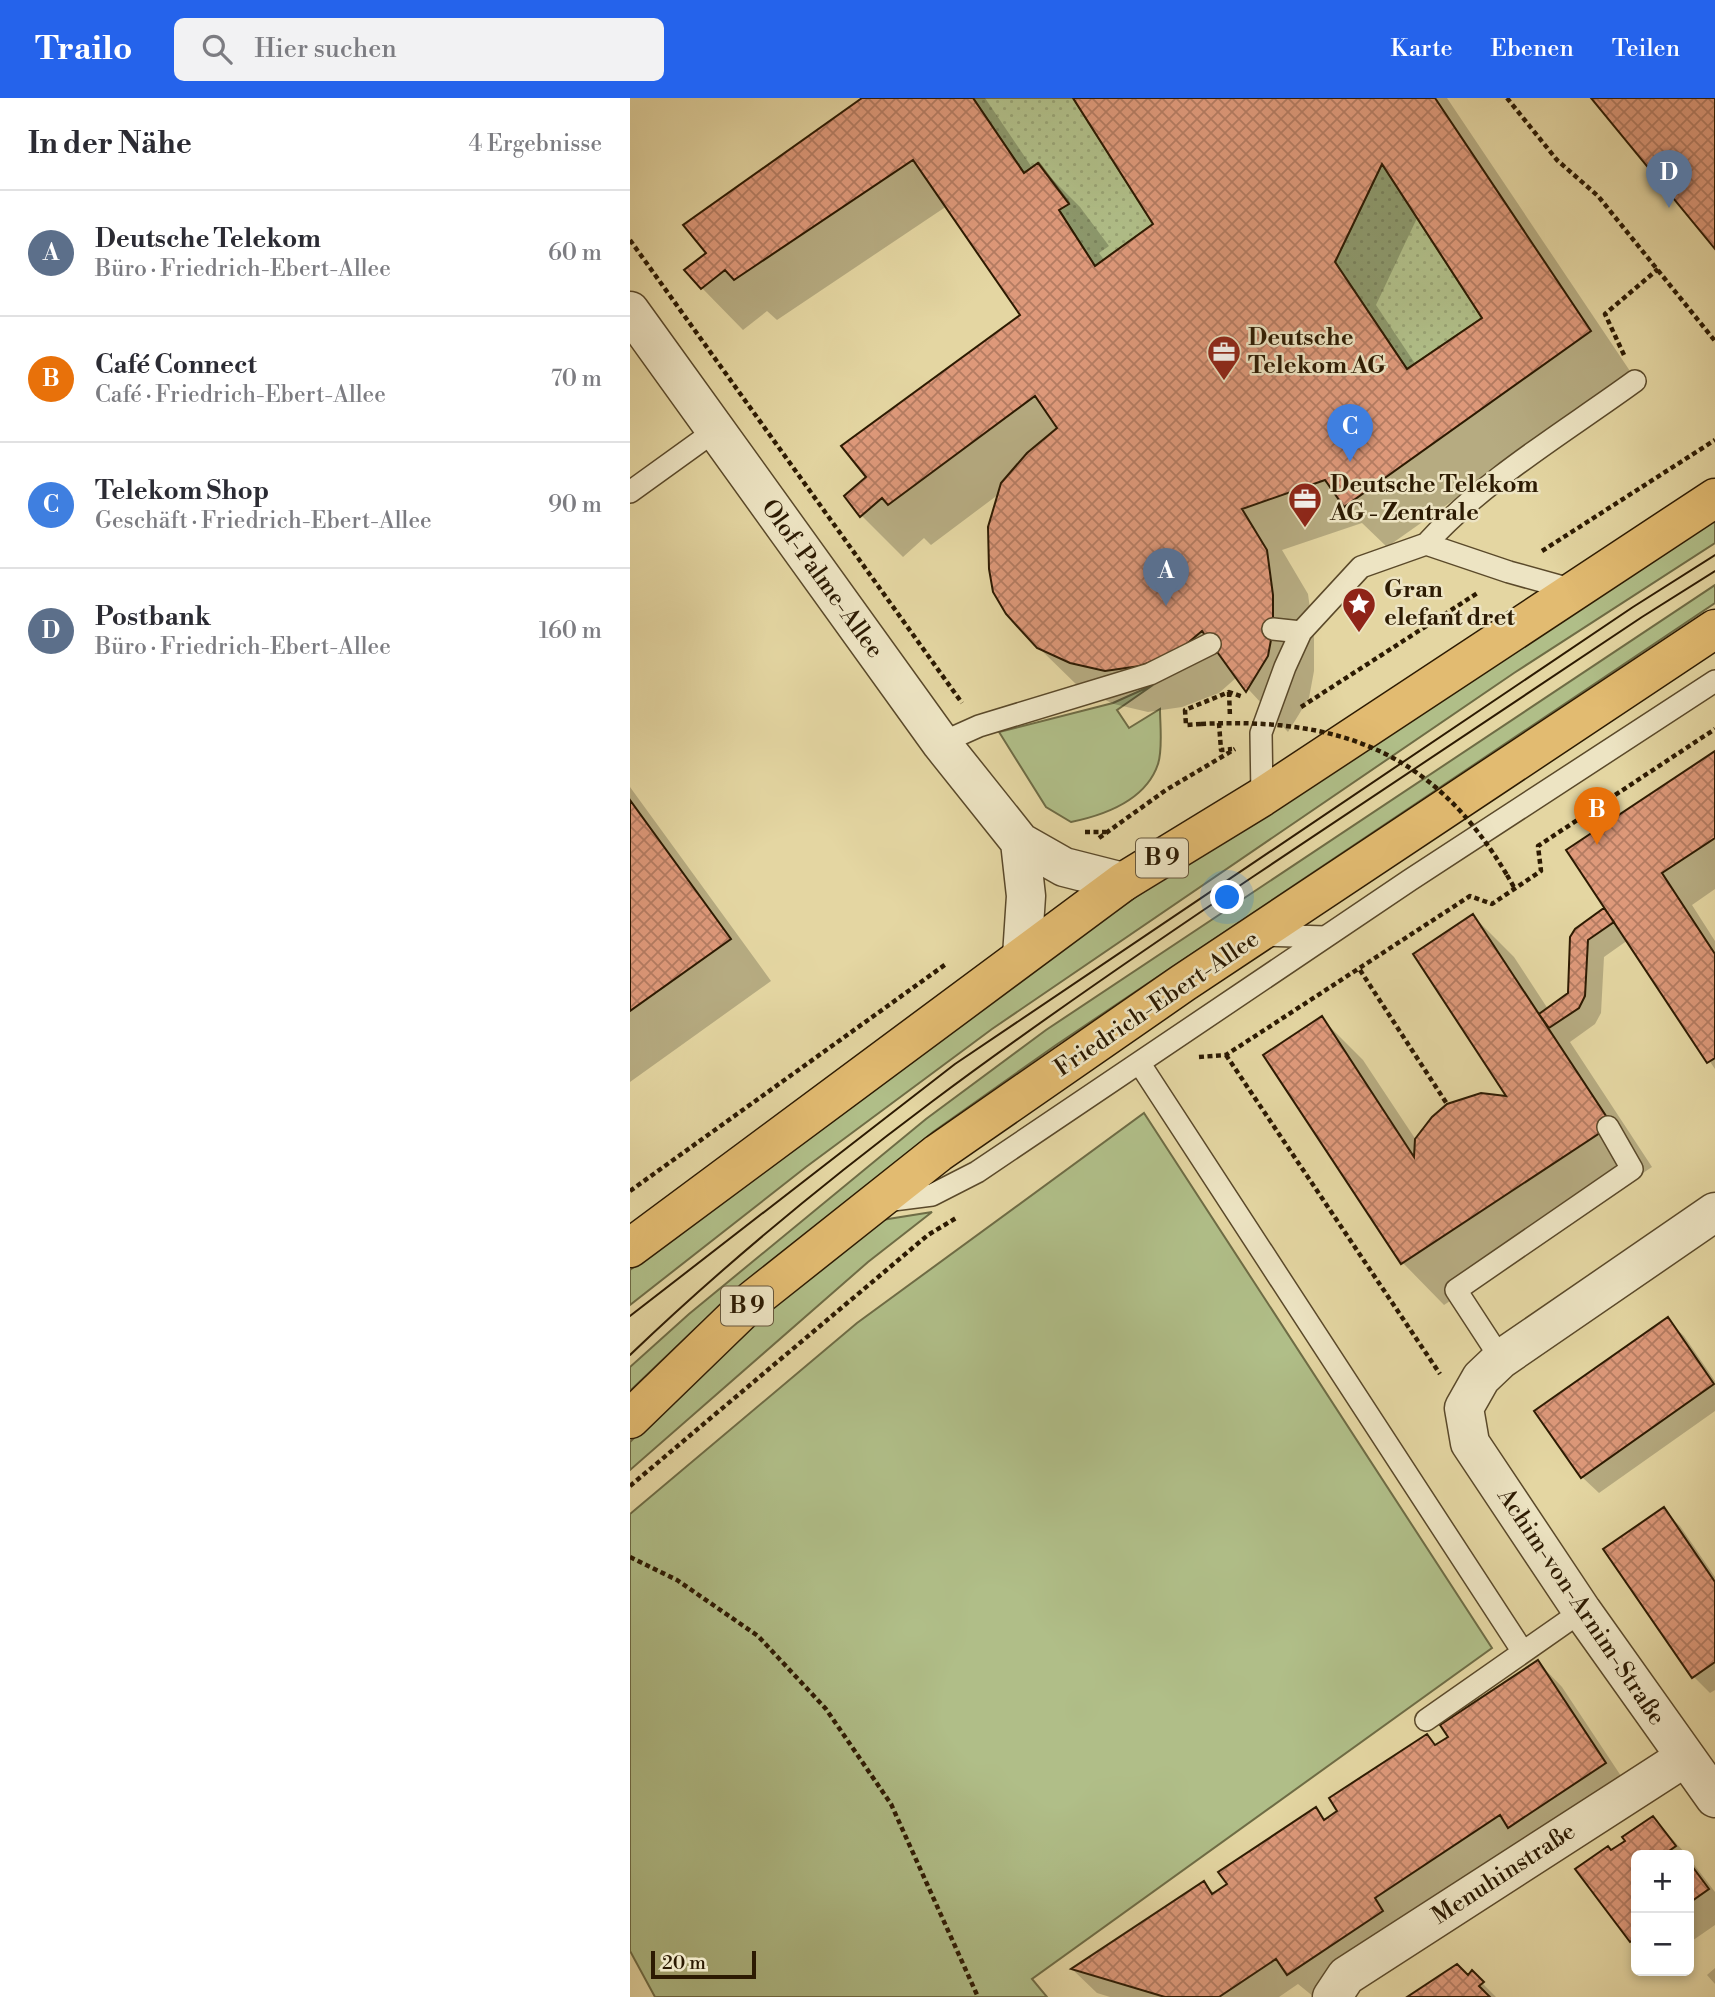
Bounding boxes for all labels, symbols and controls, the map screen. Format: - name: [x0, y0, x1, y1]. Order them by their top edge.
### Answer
- search box: [174, 18, 664, 81]
- text: Trailo: [35, 29, 132, 70]
- icon: search: [198, 30, 236, 68]
- text: Hier suchen: [254, 33, 397, 65]
- text: Karte: [1391, 34, 1453, 64]
- text: Ebenen: [1491, 34, 1574, 64]
- text: Teilen: [1612, 34, 1680, 64]
- text: In der Nähe: [28, 125, 192, 163]
- text: 4 Ergebnisse: [469, 130, 602, 158]
- pin: D: [1646, 150, 1692, 208]
- text: Deutsche Telekom: [95, 223, 321, 255]
- text: A: [43, 239, 59, 267]
- text: 60 m: [548, 239, 602, 267]
- text: Büro · Friedrich-Ebert-Allee: [95, 255, 391, 283]
- place label: Deutsche Telekom AG: [1248, 323, 1386, 381]
- office icon: Deutsche Telekom AG: [1205, 333, 1243, 382]
- text: Café Connect: [95, 349, 257, 381]
- text: B: [42, 365, 60, 393]
- text: 70 m: [551, 365, 602, 393]
- text: Café · Friedrich-Ebert-Allee: [95, 381, 386, 409]
- pin: C: [1327, 404, 1373, 462]
- place label: Deutsche Telekom AG - Zentrale: [1329, 470, 1539, 528]
- text: Telekom Shop: [95, 475, 269, 507]
- office icon: Deutsche Telekom AG - Zentrale: [1286, 480, 1324, 529]
- text: C: [43, 491, 59, 519]
- text: 90 m: [548, 491, 602, 519]
- street label: Olof-Palme-Allee: [754, 494, 890, 664]
- text: Geschäft · Friedrich-Ebert-Allee: [95, 507, 432, 535]
- pin: A: [1143, 548, 1189, 606]
- place label: Gran elefant dret: [1384, 575, 1515, 633]
- place icon: Gran elefant dret: [1340, 585, 1378, 634]
- text: Postbank: [95, 601, 211, 633]
- text: D: [42, 617, 60, 645]
- text: 160 m: [539, 617, 602, 645]
- text: Büro · Friedrich-Ebert-Allee: [95, 633, 391, 661]
- pin: B: [1574, 787, 1620, 845]
- road number: B 9: [1136, 838, 1188, 878]
- your location: [1210, 880, 1244, 914]
- street label: Friedrich-Ebert-Allee: [1049, 924, 1265, 1084]
- road number: B 9: [721, 1287, 773, 1326]
- street label: Achim-von-Arnim-Straße: [1490, 1482, 1672, 1731]
- street label: Menuhinstraße: [1427, 1816, 1581, 1932]
- map controls: [1631, 1850, 1694, 1976]
- button: +: [1631, 1850, 1694, 1913]
- button: −: [1631, 1913, 1694, 1976]
- scale bar: [651, 1948, 756, 1980]
- text: 20 m: [662, 1951, 706, 1975]

